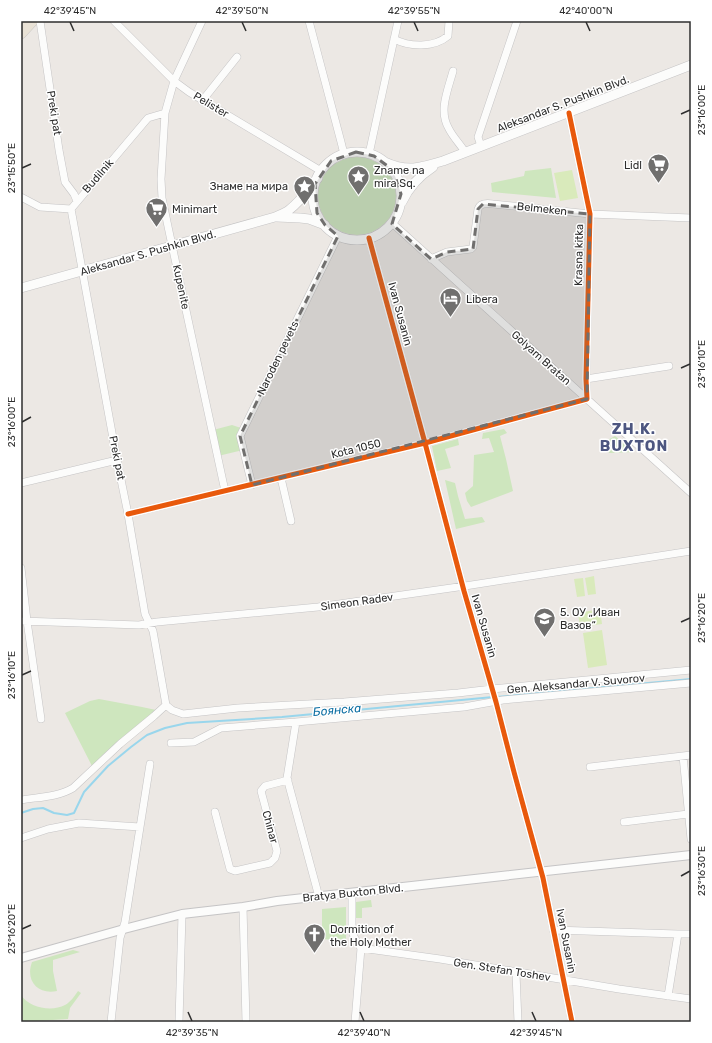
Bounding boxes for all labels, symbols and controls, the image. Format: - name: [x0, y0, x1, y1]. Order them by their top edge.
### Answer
- text: 42°39'45"N: [44, 5, 96, 17]
- text: 42°39'50"N: [215, 5, 269, 17]
- text: 42°39'55"N: [388, 5, 440, 17]
- text: 42°40'00"N: [559, 5, 613, 17]
- street label: Aleksandar S. Pushkin Blvd.: [495, 73, 631, 135]
- text: 23°16'00"E: [696, 85, 708, 135]
- street label: Pelister: [191, 89, 232, 121]
- street label: Preki pat: [44, 90, 64, 137]
- text: 23°15'50"E: [6, 143, 18, 193]
- supermarket icon: Lidl: [645, 152, 671, 185]
- street label: Budilnik: [80, 156, 117, 196]
- place label: Lidl: [624, 159, 642, 172]
- place icon: Zname na mira Sq.: [345, 163, 371, 196]
- place label: Zname na mira Sq.: [374, 164, 425, 190]
- place icon: Знаме на мира: [291, 173, 317, 206]
- place label: Знаме на мира: [210, 180, 288, 193]
- supermarket icon: Minimart: [143, 196, 169, 229]
- street label: Belmeken: [516, 200, 568, 218]
- place label: Minimart: [172, 203, 218, 216]
- street label: Krasna kitka: [572, 224, 586, 286]
- street label: Aleksandar S. Pushkin Blvd.: [79, 227, 218, 279]
- street label: Kupenite: [170, 263, 192, 311]
- street label: Ivan Susanin: [385, 281, 415, 347]
- hotel icon: Libera: [437, 286, 463, 319]
- place label: Libera: [466, 293, 498, 306]
- street label: Naroden pevets: [254, 319, 302, 397]
- street label: Golyam Bratan: [509, 328, 573, 388]
- text: 23°16'10"E: [696, 340, 708, 388]
- text: 23°16'00"E: [6, 397, 18, 447]
- district label: ZH.K. BUXTON: [600, 420, 668, 455]
- street label: Preki pat: [106, 435, 128, 482]
- street label: Kota 1050: [330, 437, 382, 461]
- street label: Simeon Radev: [320, 590, 394, 614]
- street label: Ivan Susanin: [469, 593, 499, 659]
- text: 23°16'20"E: [696, 593, 708, 643]
- school or university icon: 5. ОУ „Иван Вазов“: [531, 605, 557, 638]
- place label: 5. ОУ „Иван Вазов“: [560, 606, 620, 632]
- text: 23°16'10"E: [6, 651, 18, 699]
- street label: Gen. Aleksandar V. Suvorov: [506, 671, 646, 697]
- water label: Боянска: [312, 701, 362, 719]
- street label: Chinar: [259, 809, 281, 846]
- text: 23°16'30"E: [696, 846, 708, 896]
- street label: Bratya Buxton Blvd.: [302, 881, 404, 905]
- text: 23°16'20"E: [6, 904, 18, 954]
- street label: Ivan Susanin: [553, 908, 579, 974]
- church icon: Dormition of the Holy Mother: [301, 922, 327, 955]
- place label: Dormition of the Holy Mother: [330, 923, 412, 949]
- street label: Gen. Stefan Toshev: [452, 956, 552, 984]
- text: 42°39'35"N: [166, 1027, 218, 1039]
- text: 42°39'40"N: [338, 1027, 390, 1039]
- text: 42°39'45"N: [510, 1027, 562, 1039]

